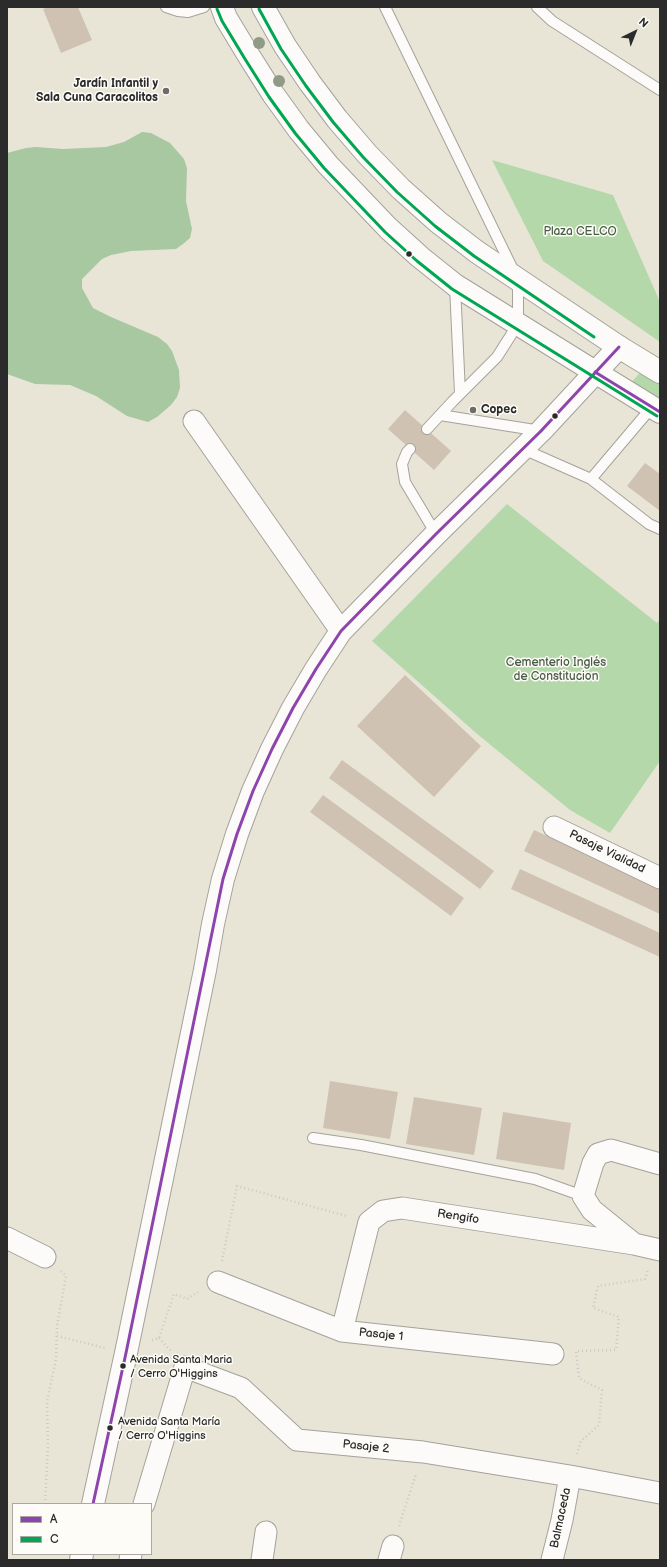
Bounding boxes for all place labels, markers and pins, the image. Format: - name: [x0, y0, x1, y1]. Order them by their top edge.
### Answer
- place label: Jardín Infantil y Sala Cuna Caracolitos: [36, 77, 158, 105]
- marker: Jardín Infantil y Sala Cuna Caracolitos: [161, 86, 171, 96]
- unlabelled marker: [404, 249, 414, 259]
- place label: Copec: [481, 403, 517, 417]
- marker: Copec: [468, 405, 478, 415]
- unlabelled marker: [550, 411, 560, 421]
- place label: Avenida Santa Maria / Cerro O'Higgins: [130, 1353, 232, 1379]
- marker: Avenida Santa Maria / Cerro O'Higgins: [118, 1361, 128, 1371]
- place label: Avenida Santa María / Cerro O'Higgins: [118, 1415, 220, 1441]
- marker: Avenida Santa María / Cerro O'Higgins: [105, 1423, 115, 1433]

